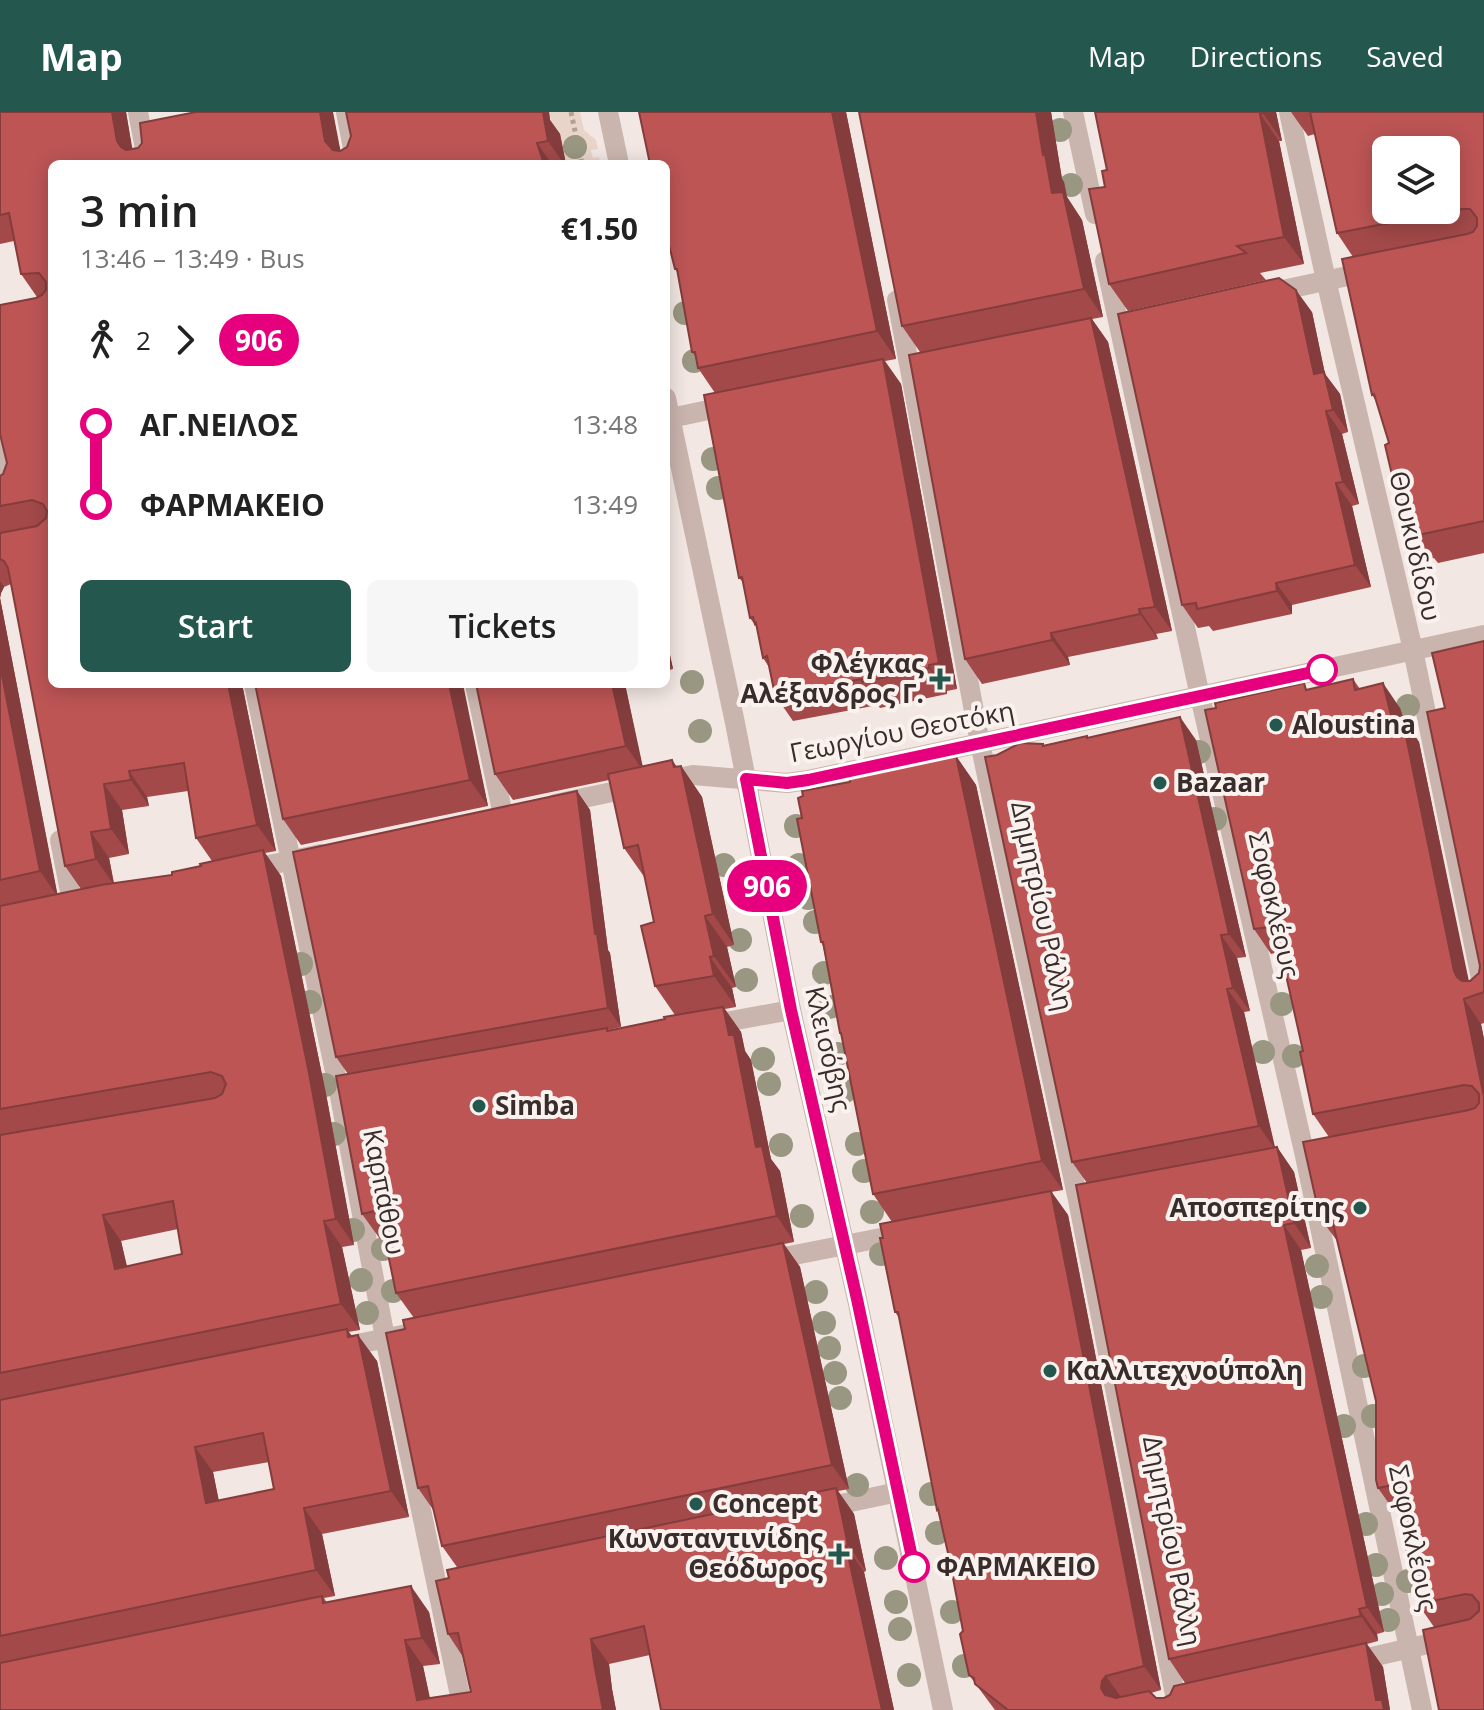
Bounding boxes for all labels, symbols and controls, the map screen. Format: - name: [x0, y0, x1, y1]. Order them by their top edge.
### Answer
- text: Map: [40, 30, 123, 82]
- text: Map: [1088, 37, 1146, 75]
- text: Directions: [1190, 37, 1322, 75]
- text: Saved: [1366, 37, 1444, 75]
- map controls: [1372, 136, 1460, 224]
- button: layers: [1372, 136, 1460, 224]
- text: 3 min: [80, 180, 199, 240]
- text: €1.50: [561, 208, 638, 249]
- text: 13:46 – 13:49 · Bus: [80, 240, 305, 276]
- icon: walk: [80, 318, 124, 362]
- icon: forward: [163, 318, 207, 362]
- text: 906: [235, 321, 283, 359]
- text: 2: [136, 322, 151, 358]
- text: ΑΓ.ΝΕΙΛΟΣ: [140, 404, 298, 445]
- text: 13:48: [572, 406, 638, 442]
- street label: Θουκυδίδου: [1381, 467, 1451, 624]
- text: ΦΑΡΜΑΚΕΙΟ: [140, 484, 325, 525]
- text: 13:49: [572, 486, 638, 522]
- button: Start: [80, 580, 351, 672]
- button: Tickets: [367, 580, 638, 672]
- place label: Φλέγκας Αλέξανδρος Γ.: [740, 645, 924, 711]
- unlabelled marker: [1307, 655, 1337, 685]
- marker: Φλέγκας Αλέξανδρος Γ.: [931, 670, 949, 688]
- street label: Γεωργίου Θεοτόκη: [787, 692, 1017, 770]
- place label: Aloustina: [1292, 706, 1416, 742]
- marker: Aloustina: [1267, 716, 1285, 734]
- place label: Bazaar: [1176, 764, 1265, 800]
- marker: Bazaar: [1151, 774, 1169, 792]
- street label: Δημητρίου Ράλλη: [1003, 798, 1083, 1014]
- street label: Σοφοκλέους: [1241, 828, 1309, 981]
- line badge: 906: [721, 860, 813, 912]
- text: 906: [743, 867, 791, 905]
- street label: Κλεισόβης: [797, 983, 861, 1115]
- place label: Simba: [495, 1087, 575, 1123]
- marker: Simba: [470, 1097, 488, 1115]
- street label: Καρπάθου: [355, 1126, 415, 1258]
- place label: Αποσπερίτης: [1169, 1189, 1344, 1225]
- marker: Αποσπερίτης: [1351, 1199, 1369, 1217]
- place label: Καλλιτεχνούπολη: [1066, 1352, 1303, 1388]
- marker: Καλλιτεχνούπολη: [1041, 1362, 1059, 1380]
- street label: Δημητρίου Ράλλη: [1135, 1433, 1211, 1649]
- street label: Σοφοκλέους: [1381, 1461, 1447, 1614]
- place label: Concept: [712, 1485, 818, 1521]
- marker: Concept: [687, 1495, 705, 1513]
- place label: Κωνσταντινίδης Θεόδωρος: [608, 1520, 823, 1586]
- marker: Κωνσταντινίδης Θεόδωρος: [830, 1545, 848, 1563]
- place label: ΦΑΡΜΑΚΕΙΟ: [936, 1548, 1096, 1584]
- marker: ΦΑΡΜΑΚΕΙΟ: [899, 1552, 929, 1582]

